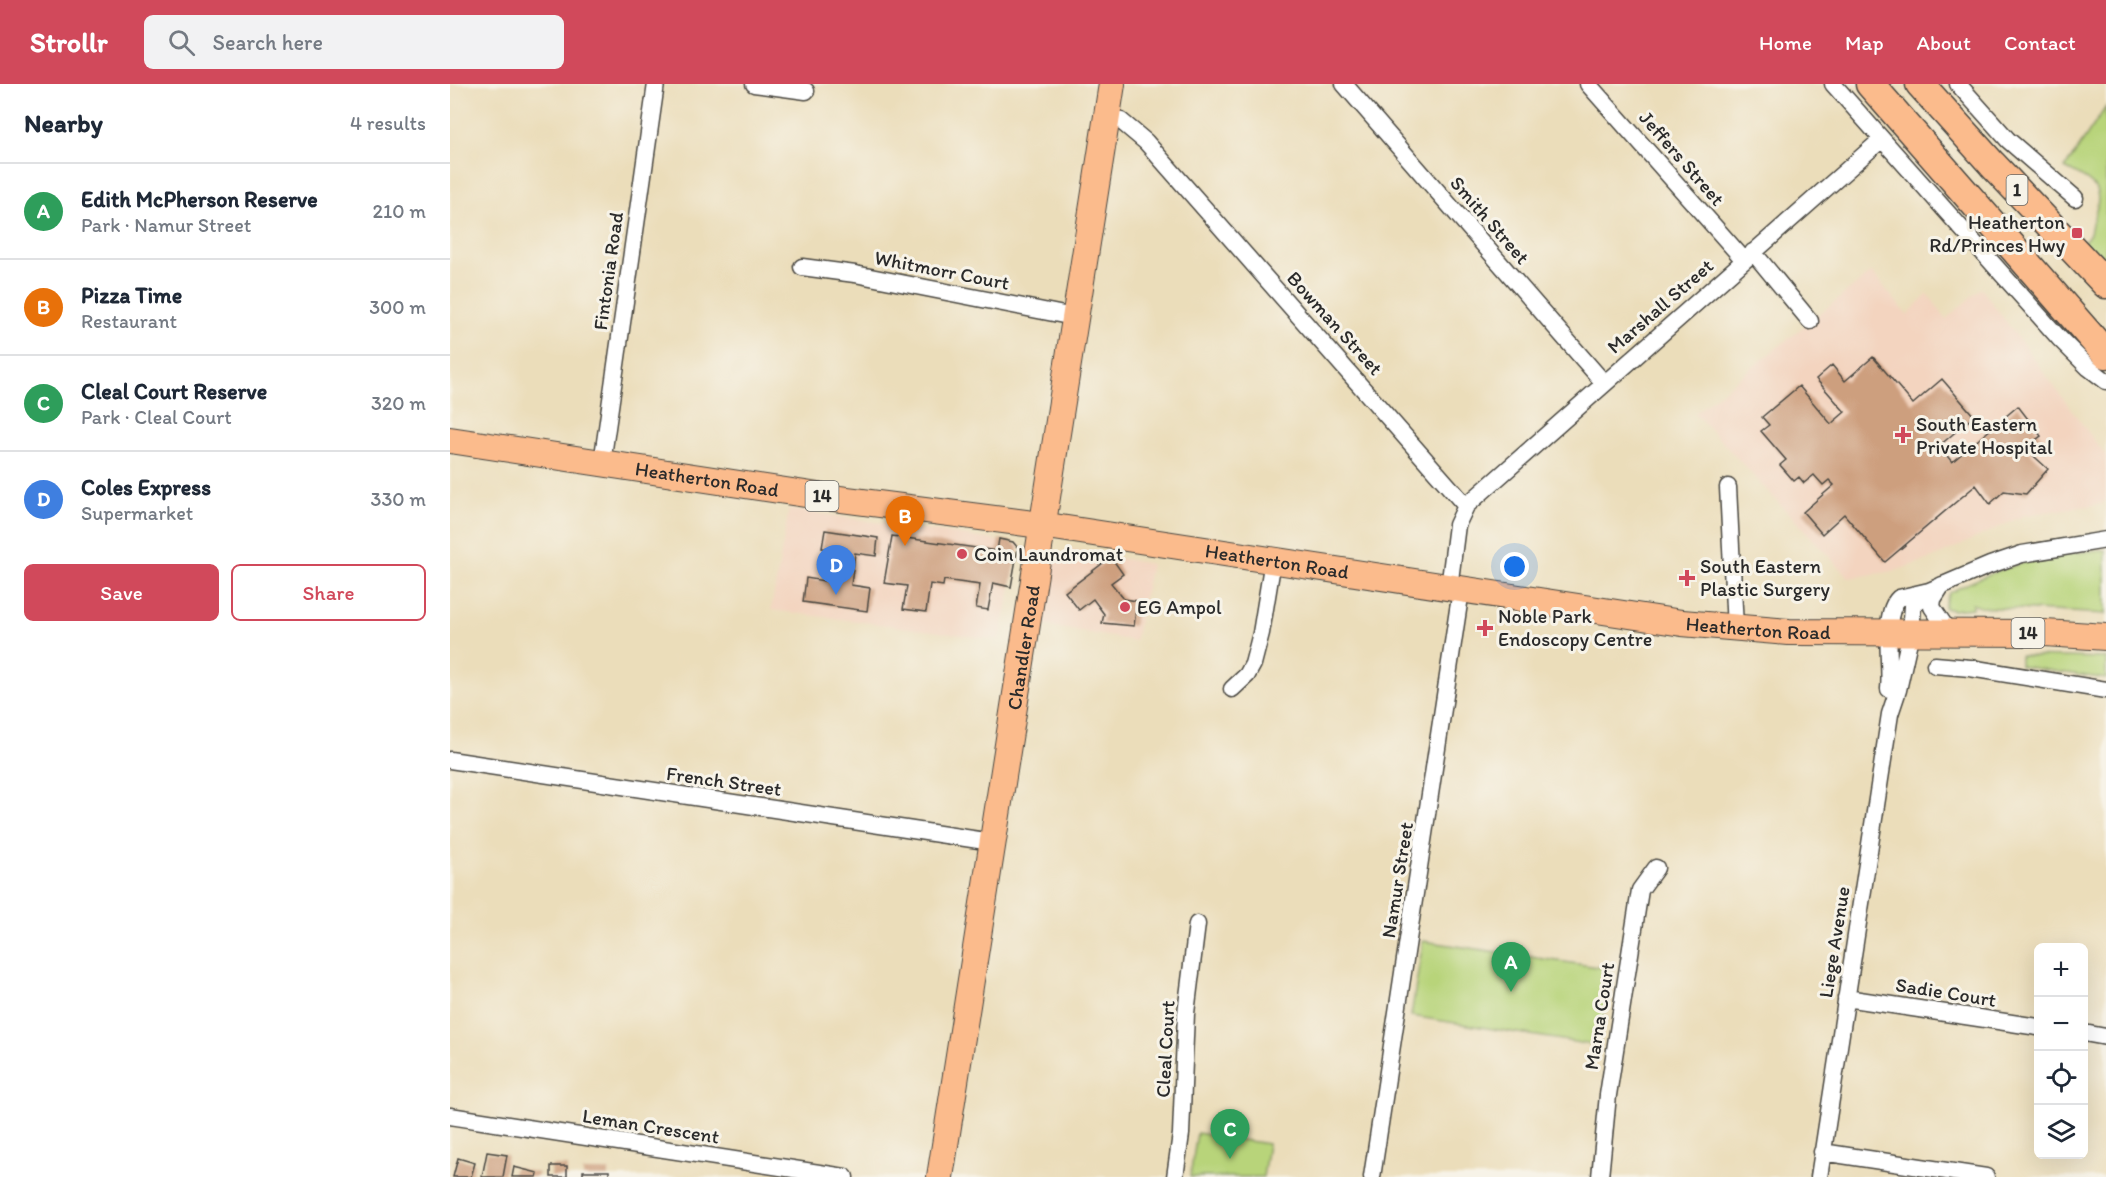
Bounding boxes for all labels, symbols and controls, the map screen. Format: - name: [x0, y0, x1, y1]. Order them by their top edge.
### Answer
- search box: [144, 15, 564, 69]
- text: Strollr: [30, 25, 108, 59]
- icon: search: [165, 26, 198, 59]
- text: Search here: [213, 29, 323, 56]
- text: Home: [1759, 30, 1812, 55]
- text: Map: [1845, 30, 1884, 55]
- text: About: [1917, 30, 1971, 55]
- text: Contact: [2004, 30, 2076, 55]
- street label: Jeffers Street: [1634, 106, 1730, 211]
- text: Nearby: [24, 107, 103, 139]
- text: 4 results: [350, 111, 426, 135]
- street label: Smith Street: [1445, 171, 1535, 269]
- road number: 1: [2006, 175, 2028, 205]
- text: Edith McPherson Reserve: [81, 186, 318, 213]
- text: A: [37, 199, 50, 223]
- text: 210 m: [373, 199, 426, 223]
- street label: Fintonia Road: [588, 210, 628, 332]
- place label: Heatherton Rd/Princes Hwy: [1929, 210, 2066, 257]
- text: Park · Namur Street: [81, 213, 251, 237]
- marker: Heatherton Rd/Princes Hwy: [2070, 226, 2084, 240]
- street label: Whitmorr Court: [872, 245, 1012, 295]
- street label: Marshall Street: [1602, 253, 1718, 359]
- street label: Bowman Street: [1282, 266, 1388, 380]
- text: Pizza Time: [81, 282, 182, 309]
- text: B: [37, 295, 50, 319]
- text: 300 m: [369, 295, 426, 319]
- text: Restaurant: [81, 309, 177, 333]
- text: Cleal Court Reserve: [81, 378, 267, 405]
- text: C: [37, 391, 50, 415]
- text: 320 m: [371, 391, 426, 415]
- text: Park · Cleal Court: [81, 405, 232, 429]
- place label: South Eastern Private Hospital: [1916, 412, 2053, 459]
- marker: South Eastern Private Hospital: [1894, 426, 1912, 444]
- street label: Heatherton Road: [634, 456, 781, 502]
- text: Coles Express: [81, 474, 211, 501]
- road number: 14: [806, 481, 838, 511]
- text: D: [37, 487, 50, 511]
- text: 330 m: [371, 487, 426, 511]
- pin: B: [886, 496, 924, 546]
- text: Supermarket: [81, 501, 193, 525]
- street label: Heatherton Road: [1204, 538, 1351, 584]
- place label: Coin Laundromat: [974, 542, 1123, 566]
- pin: D: [816, 546, 856, 595]
- marker: Coin Laundromat: [955, 547, 969, 561]
- your location: [1500, 552, 1529, 581]
- place label: South Eastern Plastic Surgery: [1700, 554, 1831, 601]
- button: Save: [24, 564, 219, 621]
- button: Share: [231, 564, 426, 621]
- marker: South Eastern Plastic Surgery: [1678, 569, 1696, 587]
- street label: Chandler Road: [1002, 583, 1045, 712]
- place label: EG Ampol: [1137, 595, 1222, 619]
- marker: EG Ampol: [1118, 600, 1132, 614]
- place label: Noble Park Endoscopy Centre: [1498, 604, 1652, 651]
- street label: Heatherton Road: [1685, 611, 1831, 644]
- road number: 14: [2012, 618, 2044, 648]
- marker: Noble Park Endoscopy Centre: [1476, 619, 1494, 637]
- street label: French Street: [665, 761, 783, 801]
- street label: Namur Street: [1376, 820, 1418, 940]
- street label: Liege Avenue: [1813, 885, 1855, 999]
- pin: A: [1492, 942, 1530, 992]
- map controls: [2034, 943, 2088, 1159]
- button: +: [2034, 943, 2088, 997]
- street label: Marna Court: [1579, 960, 1619, 1072]
- street label: Sadie Court: [1894, 972, 1998, 1012]
- button: −: [2034, 997, 2088, 1051]
- street label: Cleal Court: [1150, 1000, 1180, 1098]
- button: locate: [2034, 1051, 2088, 1105]
- street label: Leman Crescent: [581, 1103, 721, 1149]
- button: layers: [2034, 1105, 2088, 1159]
- pin: C: [1210, 1110, 1250, 1159]

